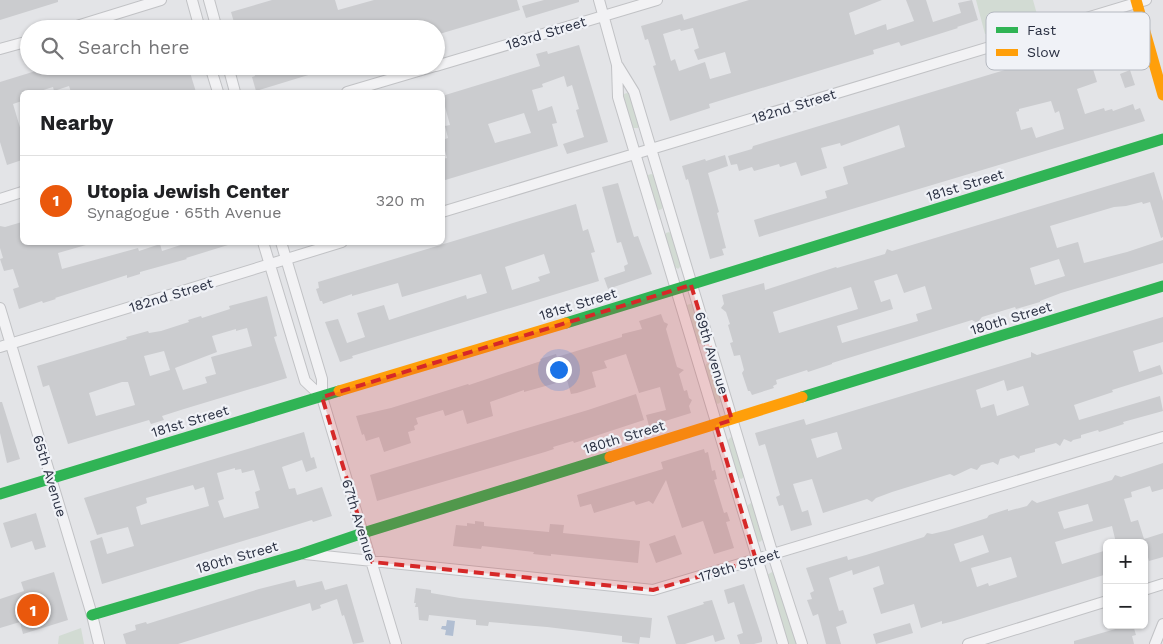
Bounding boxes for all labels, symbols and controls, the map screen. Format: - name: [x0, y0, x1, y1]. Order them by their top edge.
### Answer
- legend: [986, 12, 1150, 70]
- street label: 183rd Street: [504, 13, 588, 53]
- search box: [20, 20, 445, 75]
- text: Fast: [1027, 22, 1056, 38]
- icon: search: [38, 34, 66, 62]
- text: Search here: [78, 36, 189, 59]
- text: Slow: [1027, 44, 1060, 60]
- street label: 182nd Street: [750, 86, 838, 126]
- text: Nearby: [40, 110, 113, 135]
- street label: 181st Street: [925, 166, 1006, 204]
- text: Utopia Jewish Center: [87, 180, 289, 203]
- text: 1: [53, 191, 59, 210]
- text: 320 m: [376, 191, 425, 210]
- text: Synagogue · 65th Avenue: [87, 203, 281, 222]
- street label: 182nd Street: [127, 275, 215, 315]
- street label: 181st Street: [538, 285, 619, 323]
- street label: 180th Street: [968, 298, 1054, 338]
- street label: 69th Avenue: [692, 310, 732, 396]
- your location: [546, 357, 572, 383]
- street label: 181st Street: [150, 402, 231, 440]
- street label: 180th Street: [581, 417, 667, 457]
- street label: 65th Avenue: [30, 433, 70, 519]
- street label: 67th Avenue: [339, 477, 379, 563]
- street label: 180th Street: [194, 538, 280, 576]
- map controls: [1103, 539, 1148, 629]
- button: +: [1103, 539, 1148, 584]
- street label: 179th Street: [697, 545, 781, 585]
- button: −: [1103, 584, 1148, 629]
- pin: 1: [17, 591, 49, 629]

